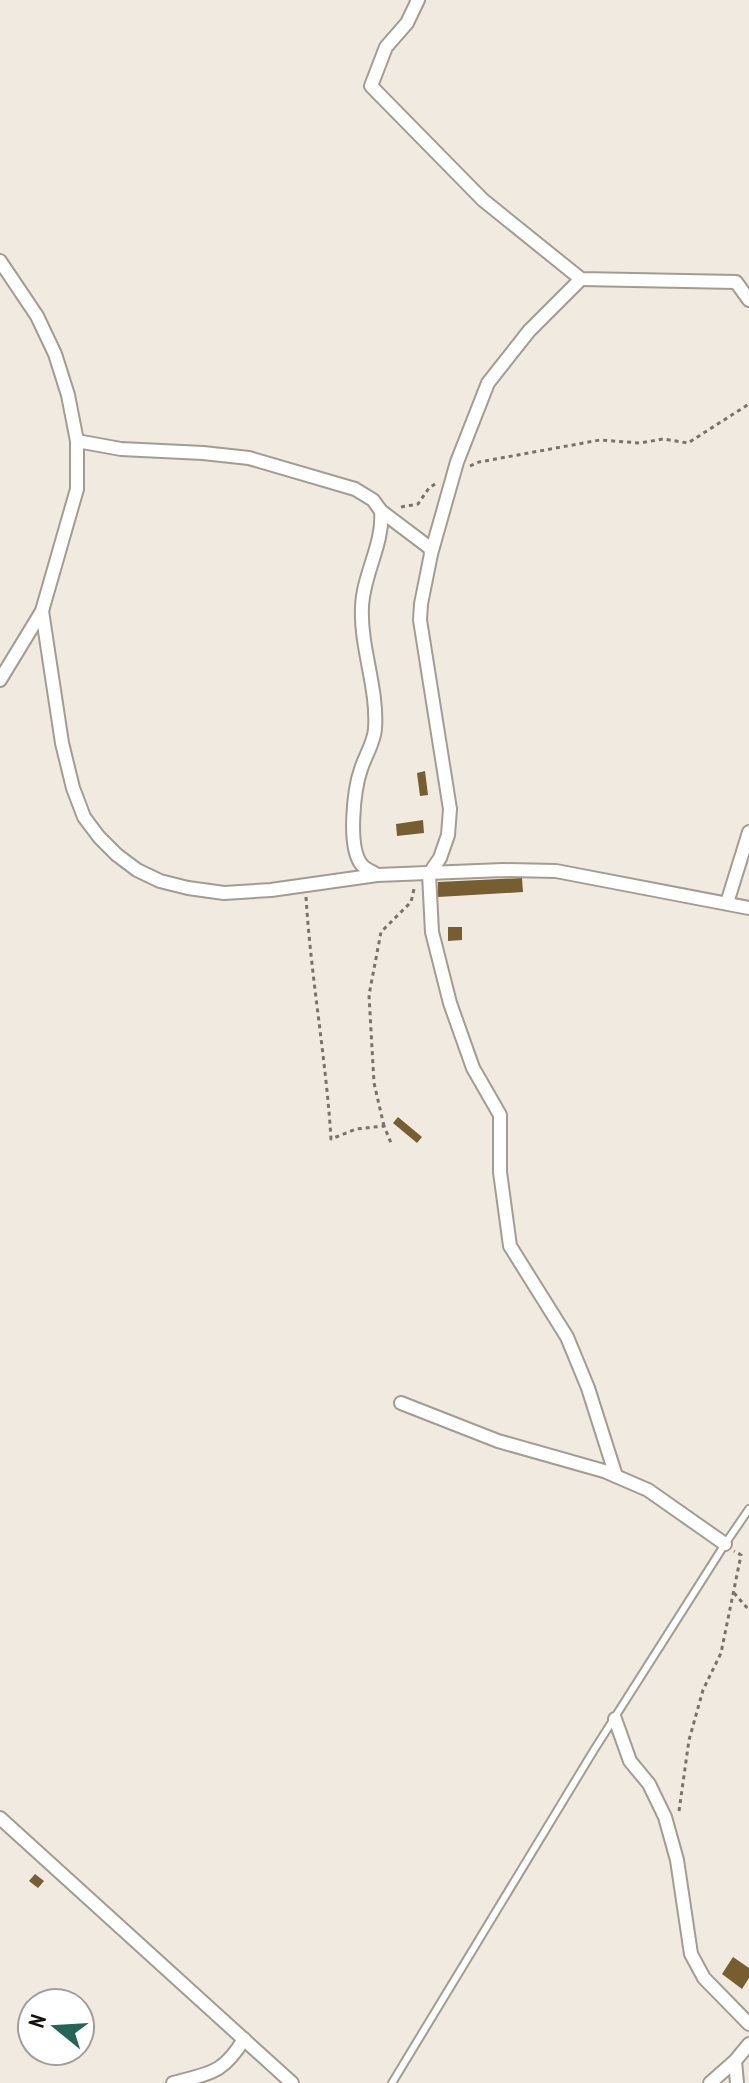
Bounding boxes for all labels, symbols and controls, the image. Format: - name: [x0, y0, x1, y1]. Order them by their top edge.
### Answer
- north arrow: [16, 1987, 96, 2067]
- text: N: [22, 2011, 52, 2031]

